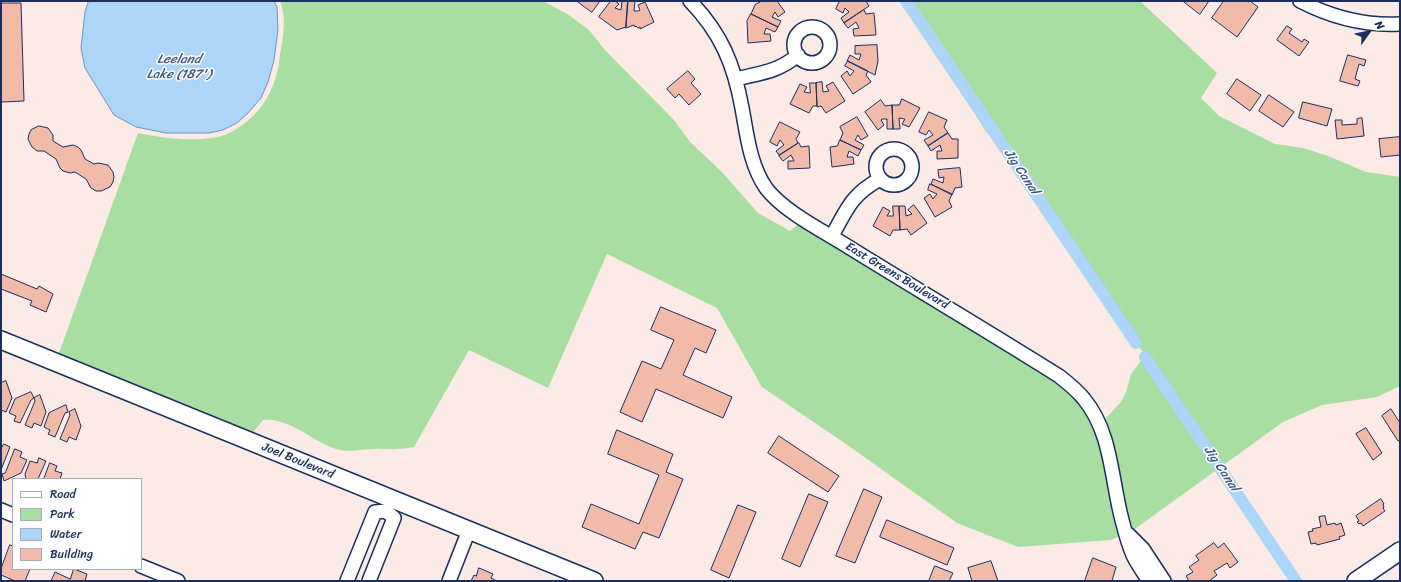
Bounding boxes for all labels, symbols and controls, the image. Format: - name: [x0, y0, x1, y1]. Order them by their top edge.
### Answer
- north arrow: [1349, 12, 1389, 52]
- text: N: [1369, 17, 1390, 34]
- water label: Leeland Lake (187'): [147, 52, 211, 83]
- water label: Jig Canal: [1000, 146, 1042, 198]
- street label: East Greens Boulevard: [843, 239, 951, 313]
- street label: Joel Boulevard: [260, 440, 336, 482]
- water label: Jig Canal: [1200, 443, 1242, 495]
- legend: [12, 478, 142, 570]
- text: Road: [50, 483, 76, 505]
- text: Park: [50, 503, 75, 525]
- text: Water: [50, 523, 82, 545]
- text: Building: [50, 543, 93, 565]

